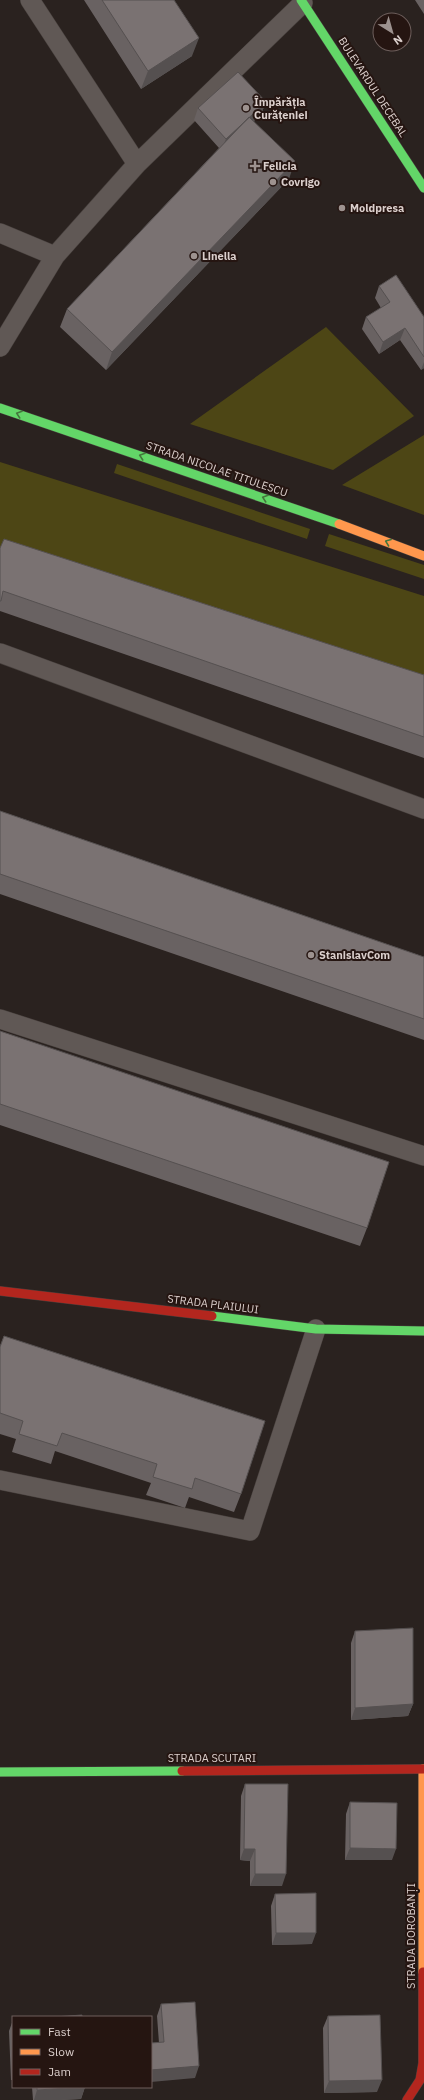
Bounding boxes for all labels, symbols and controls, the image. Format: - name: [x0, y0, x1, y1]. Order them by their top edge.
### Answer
- north arrow: [372, 12, 412, 52]
- text: N: [391, 32, 405, 48]
- street label: BULEVARDUL DECEBAL: [335, 34, 411, 140]
- place label: Împărăția Curățeniei: [254, 95, 308, 122]
- marker: Împărăția Curățeniei: [241, 103, 251, 113]
- place label: Felicia: [263, 159, 297, 173]
- marker: Felicia: [250, 161, 260, 171]
- place label: Covrigo: [281, 175, 320, 189]
- marker: Covrigo: [268, 177, 278, 187]
- place label: Moldpresa: [350, 201, 404, 215]
- marker: Moldpresa: [337, 203, 347, 213]
- place label: Linella: [202, 249, 237, 263]
- marker: Linella: [189, 251, 199, 261]
- one-way arrow: [16, 410, 23, 419]
- street label: STRADA NICOLAE TITULESCU: [144, 438, 290, 500]
- one-way arrow: [139, 452, 146, 461]
- one-way arrow: [262, 494, 269, 503]
- one-way arrow: [384, 539, 391, 547]
- place label: StanislavCom: [319, 948, 390, 962]
- marker: StanislavCom: [306, 950, 316, 960]
- street label: STRADA PLAIULUI: [167, 1291, 259, 1317]
- street label: STRADA SCUTARI: [168, 1751, 256, 1765]
- street label: STRADA DOROBANȚI: [404, 1883, 418, 1989]
- legend: [12, 2016, 152, 2088]
- text: Fast: [48, 2024, 71, 2039]
- text: Slow: [48, 2044, 74, 2059]
- text: Jam: [48, 2064, 71, 2079]

